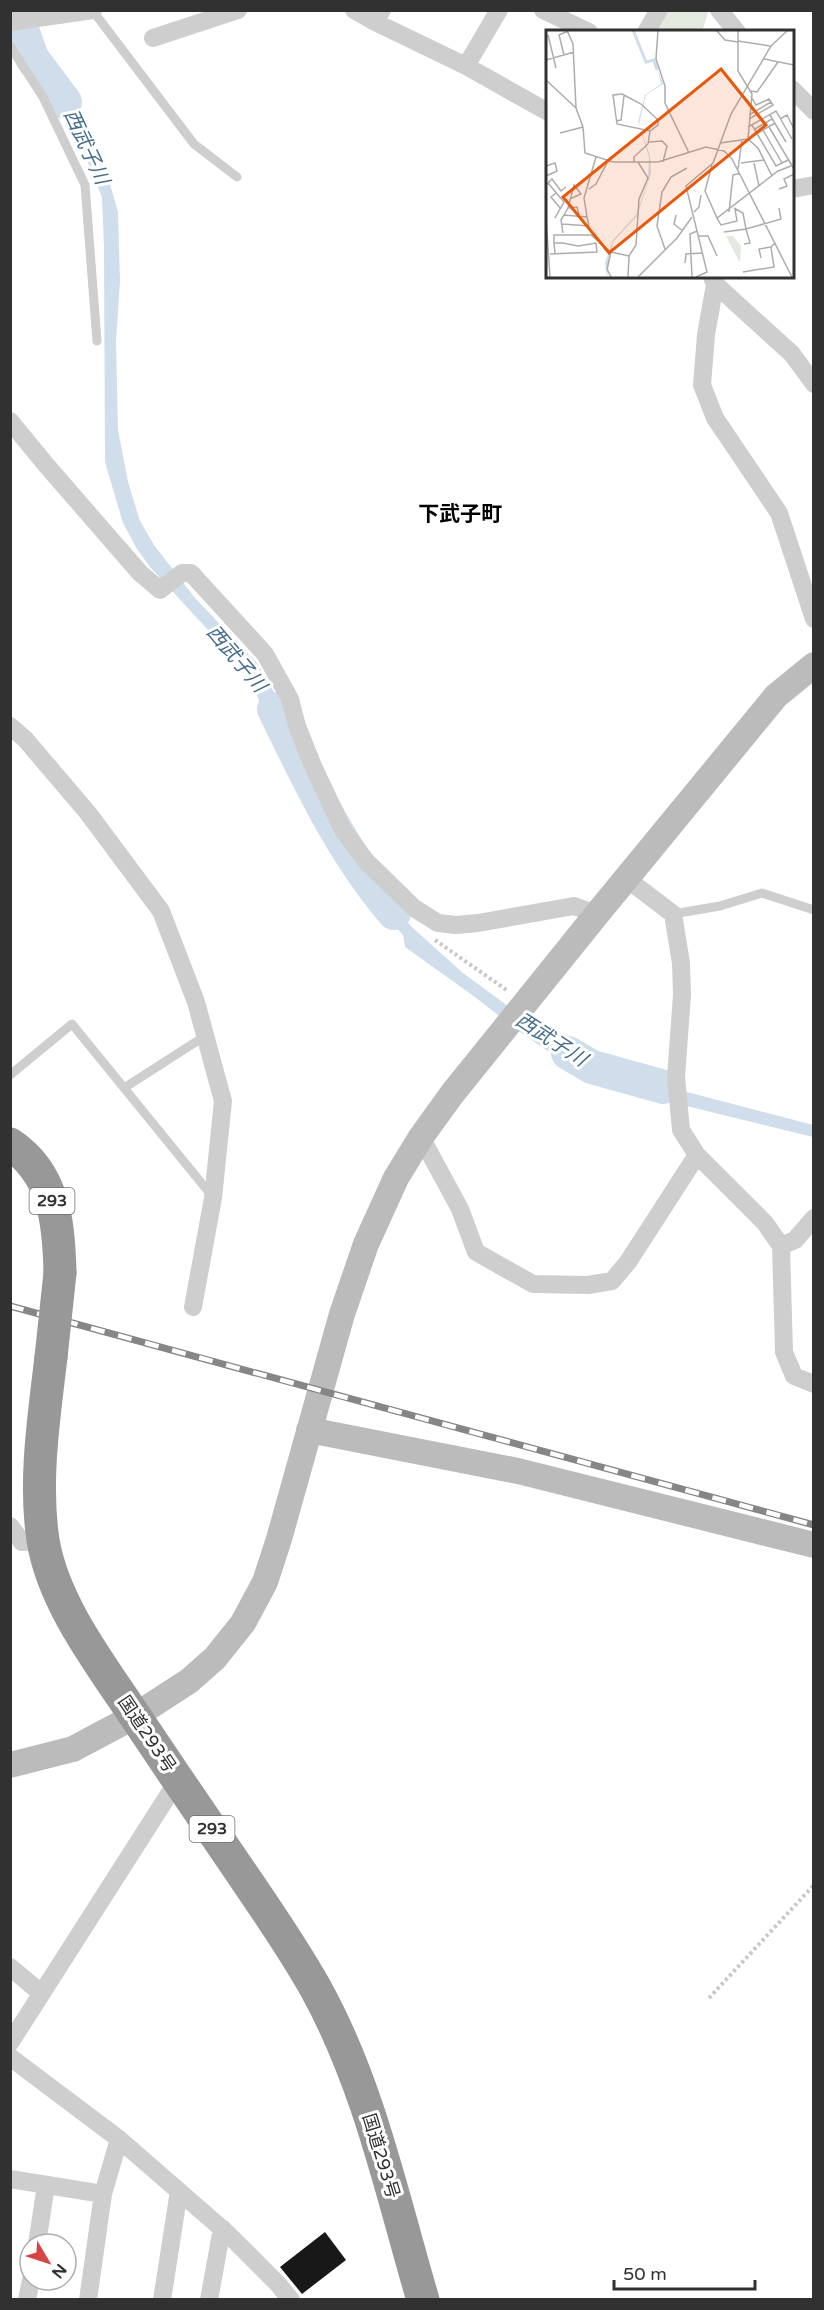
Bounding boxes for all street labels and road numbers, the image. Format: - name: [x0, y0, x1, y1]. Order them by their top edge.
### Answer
- road number: 293: [29, 1188, 74, 1214]
- street label: 国道293号: [113, 1691, 181, 1777]
- road number: 293: [190, 1816, 234, 1842]
- street label: 国道293号: [358, 2111, 404, 2201]

